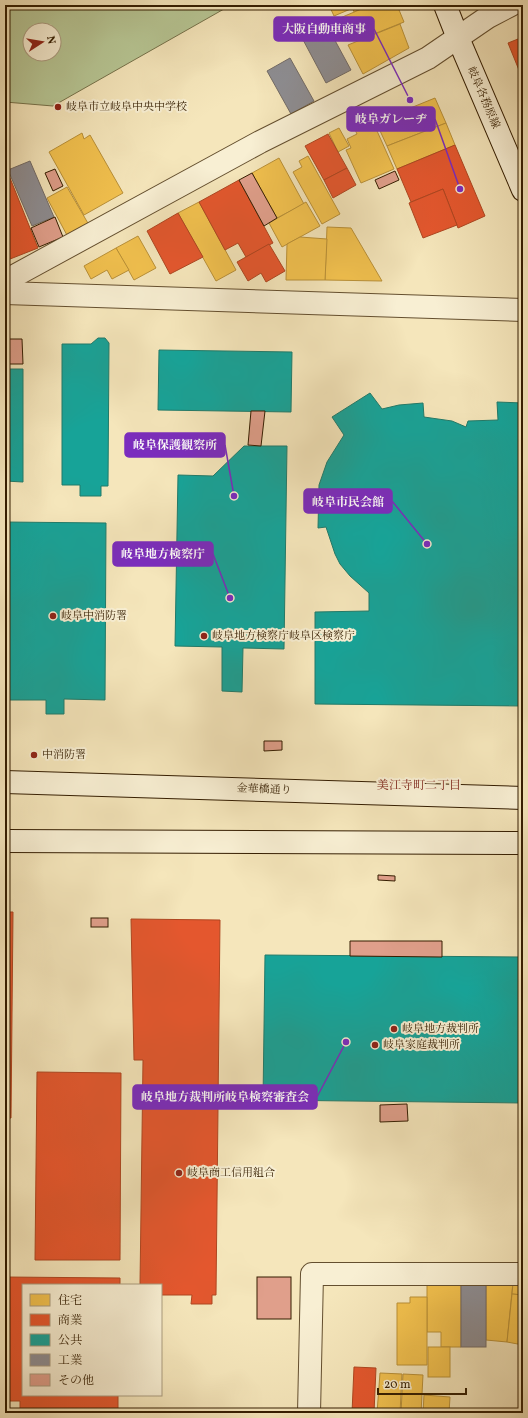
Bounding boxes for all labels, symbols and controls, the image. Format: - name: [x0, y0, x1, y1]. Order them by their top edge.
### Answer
- callout: 大阪自動車商事: [274, 17, 374, 41]
- north arrow: [22, 22, 62, 62]
- text: 大阪自動車商事: [282, 22, 366, 38]
- text: N: [42, 35, 58, 46]
- street label: 岐阜各務原線: [463, 65, 503, 131]
- place label: 岐阜市立岐阜中央中学校: [66, 100, 187, 115]
- marker: 岐阜市立岐阜中央中学校: [53, 102, 63, 112]
- callout: 岐阜ガレーヂ: [347, 107, 435, 131]
- text: 岐阜ガレーヂ: [355, 112, 427, 128]
- callout: 岐阜保護観察所: [125, 433, 225, 457]
- text: 岐阜保護観察所: [133, 438, 217, 454]
- callout: 岐阜市民会館: [304, 489, 392, 513]
- text: 岐阜市民会館: [312, 495, 384, 511]
- callout: 岐阜地方検察庁: [113, 542, 213, 566]
- text: 岐阜地方検察庁: [121, 547, 205, 563]
- place label: 岐阜中消防署: [61, 609, 127, 624]
- marker: 岐阜中消防署: [48, 611, 58, 621]
- place label: 岐阜地方検察庁岐阜区検察庁: [212, 629, 355, 644]
- marker: 岐阜地方検察庁岐阜区検察庁: [199, 631, 209, 641]
- place label: 中消防署: [42, 748, 86, 763]
- marker: 中消防署: [29, 750, 39, 760]
- district label: 美江寺町二丁目: [377, 778, 461, 794]
- street label: 金華橋通り: [236, 782, 292, 798]
- place label: 岐阜地方裁判所: [402, 1022, 479, 1037]
- marker: 岐阜地方裁判所: [389, 1024, 399, 1034]
- place label: 岐阜家庭裁判所: [383, 1038, 460, 1053]
- marker: 岐阜家庭裁判所: [370, 1040, 380, 1050]
- callout: 岐阜地方裁判所岐阜検察審査会: [133, 1085, 317, 1109]
- text: 岐阜地方裁判所岐阜検察審査会: [141, 1090, 309, 1106]
- place label: 岐阜商工信用組合: [187, 1166, 275, 1181]
- marker: 岐阜商工信用組合: [174, 1168, 184, 1178]
- legend: [22, 1284, 162, 1396]
- text: 住宅: [58, 1293, 82, 1309]
- text: 商業: [58, 1313, 82, 1329]
- text: 公共: [58, 1333, 82, 1349]
- text: 工業: [58, 1353, 82, 1369]
- scale bar: [378, 1370, 466, 1396]
- text: その他: [58, 1373, 94, 1389]
- text: 20 m: [384, 1377, 411, 1393]

